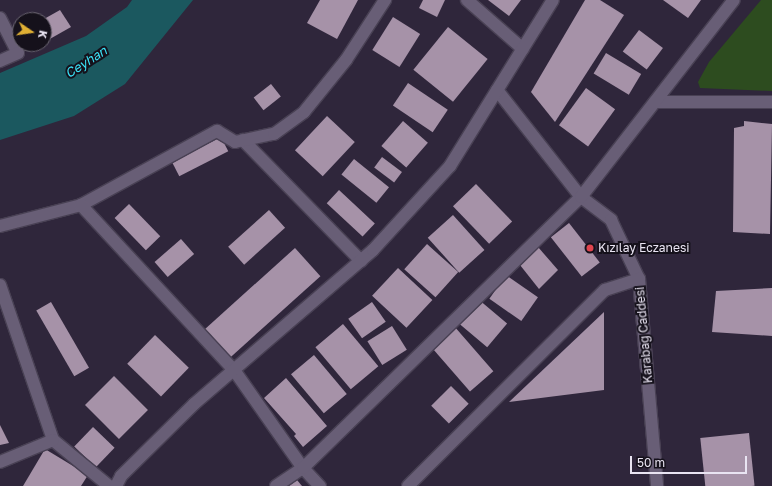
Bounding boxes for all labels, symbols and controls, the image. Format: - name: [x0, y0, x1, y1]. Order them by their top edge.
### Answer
- north arrow: [12, 12, 52, 52]
- text: K: [36, 29, 50, 40]
- water label: Ceyhan: [62, 43, 110, 81]
- place label: Kızılay Eczanesi: [598, 241, 689, 255]
- marker: Kızılay Eczanesi: [585, 243, 595, 253]
- street label: Karabağ Caddesi: [633, 286, 655, 384]
- scale bar: [632, 448, 749, 474]
- text: 50 m: [637, 455, 665, 470]

